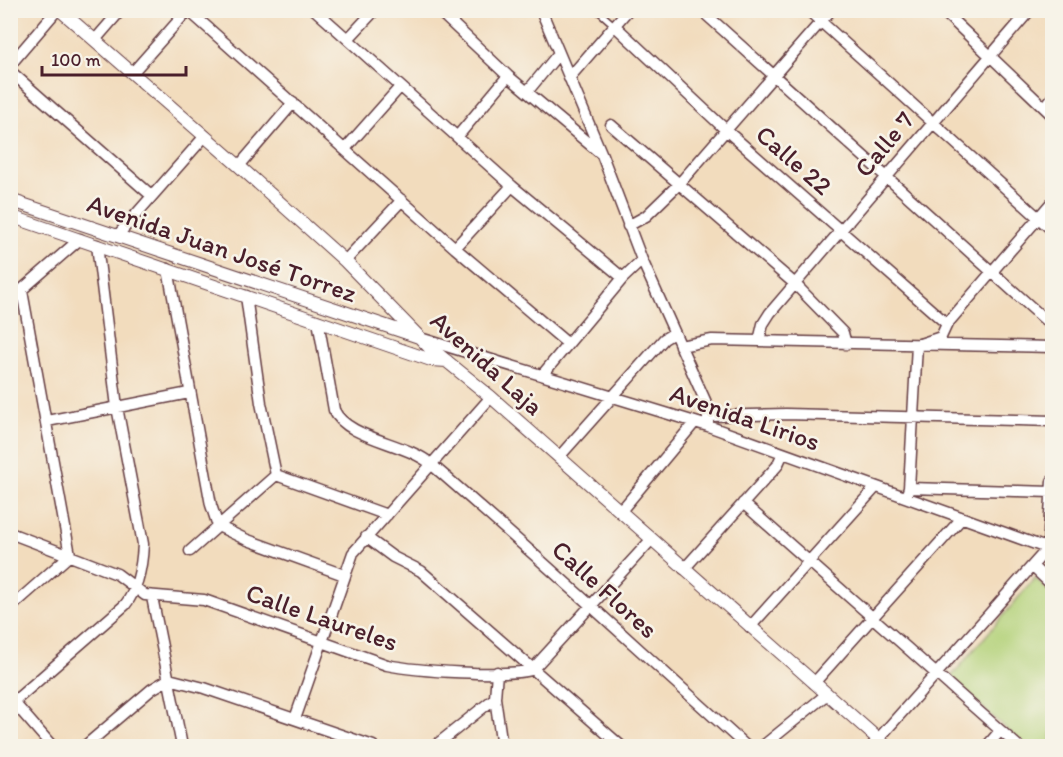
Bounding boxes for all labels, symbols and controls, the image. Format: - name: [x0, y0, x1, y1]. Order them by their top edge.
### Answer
- scale bar: [42, 39, 186, 77]
- text: 100 m: [51, 49, 101, 71]
- street label: Calle 7: [847, 104, 921, 183]
- street label: Calle 22: [749, 118, 839, 202]
- street label: Avenida Juan José Torrez: [83, 187, 361, 309]
- street label: Avenida Laja: [424, 304, 550, 422]
- street label: Avenida Lirios: [666, 376, 824, 458]
- street label: Calle Flores: [545, 533, 665, 645]
- street label: Calle Laureles: [242, 576, 402, 658]

